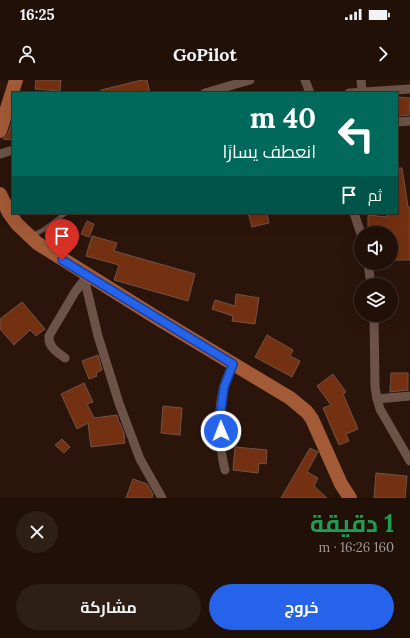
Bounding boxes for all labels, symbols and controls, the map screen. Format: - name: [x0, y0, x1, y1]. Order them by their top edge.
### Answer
- text: 16:25: [20, 5, 55, 24]
- icon: person: [16, 43, 38, 65]
- text: GoPilot: [173, 43, 237, 66]
- icon: forward: [372, 43, 394, 65]
- text: 40 m: [250, 100, 316, 136]
- icon: left: [330, 108, 382, 160]
- text: انعطف يسارًا: [223, 140, 316, 163]
- icon: arrive: [338, 184, 360, 206]
- text: ثم: [368, 186, 382, 205]
- pin: [45, 219, 79, 260]
- icon: arrive: [51, 225, 73, 247]
- map controls: [354, 226, 398, 322]
- button: sound: [354, 226, 398, 270]
- button: layers: [354, 278, 398, 322]
- position arrow: [200, 410, 242, 452]
- text: 1 دقيقة: [310, 508, 394, 539]
- button: close: [16, 511, 58, 553]
- text: 160 m · 16:26: [319, 539, 394, 556]
- button: مشاركة: [16, 584, 201, 630]
- button: خروج: [209, 584, 394, 630]

